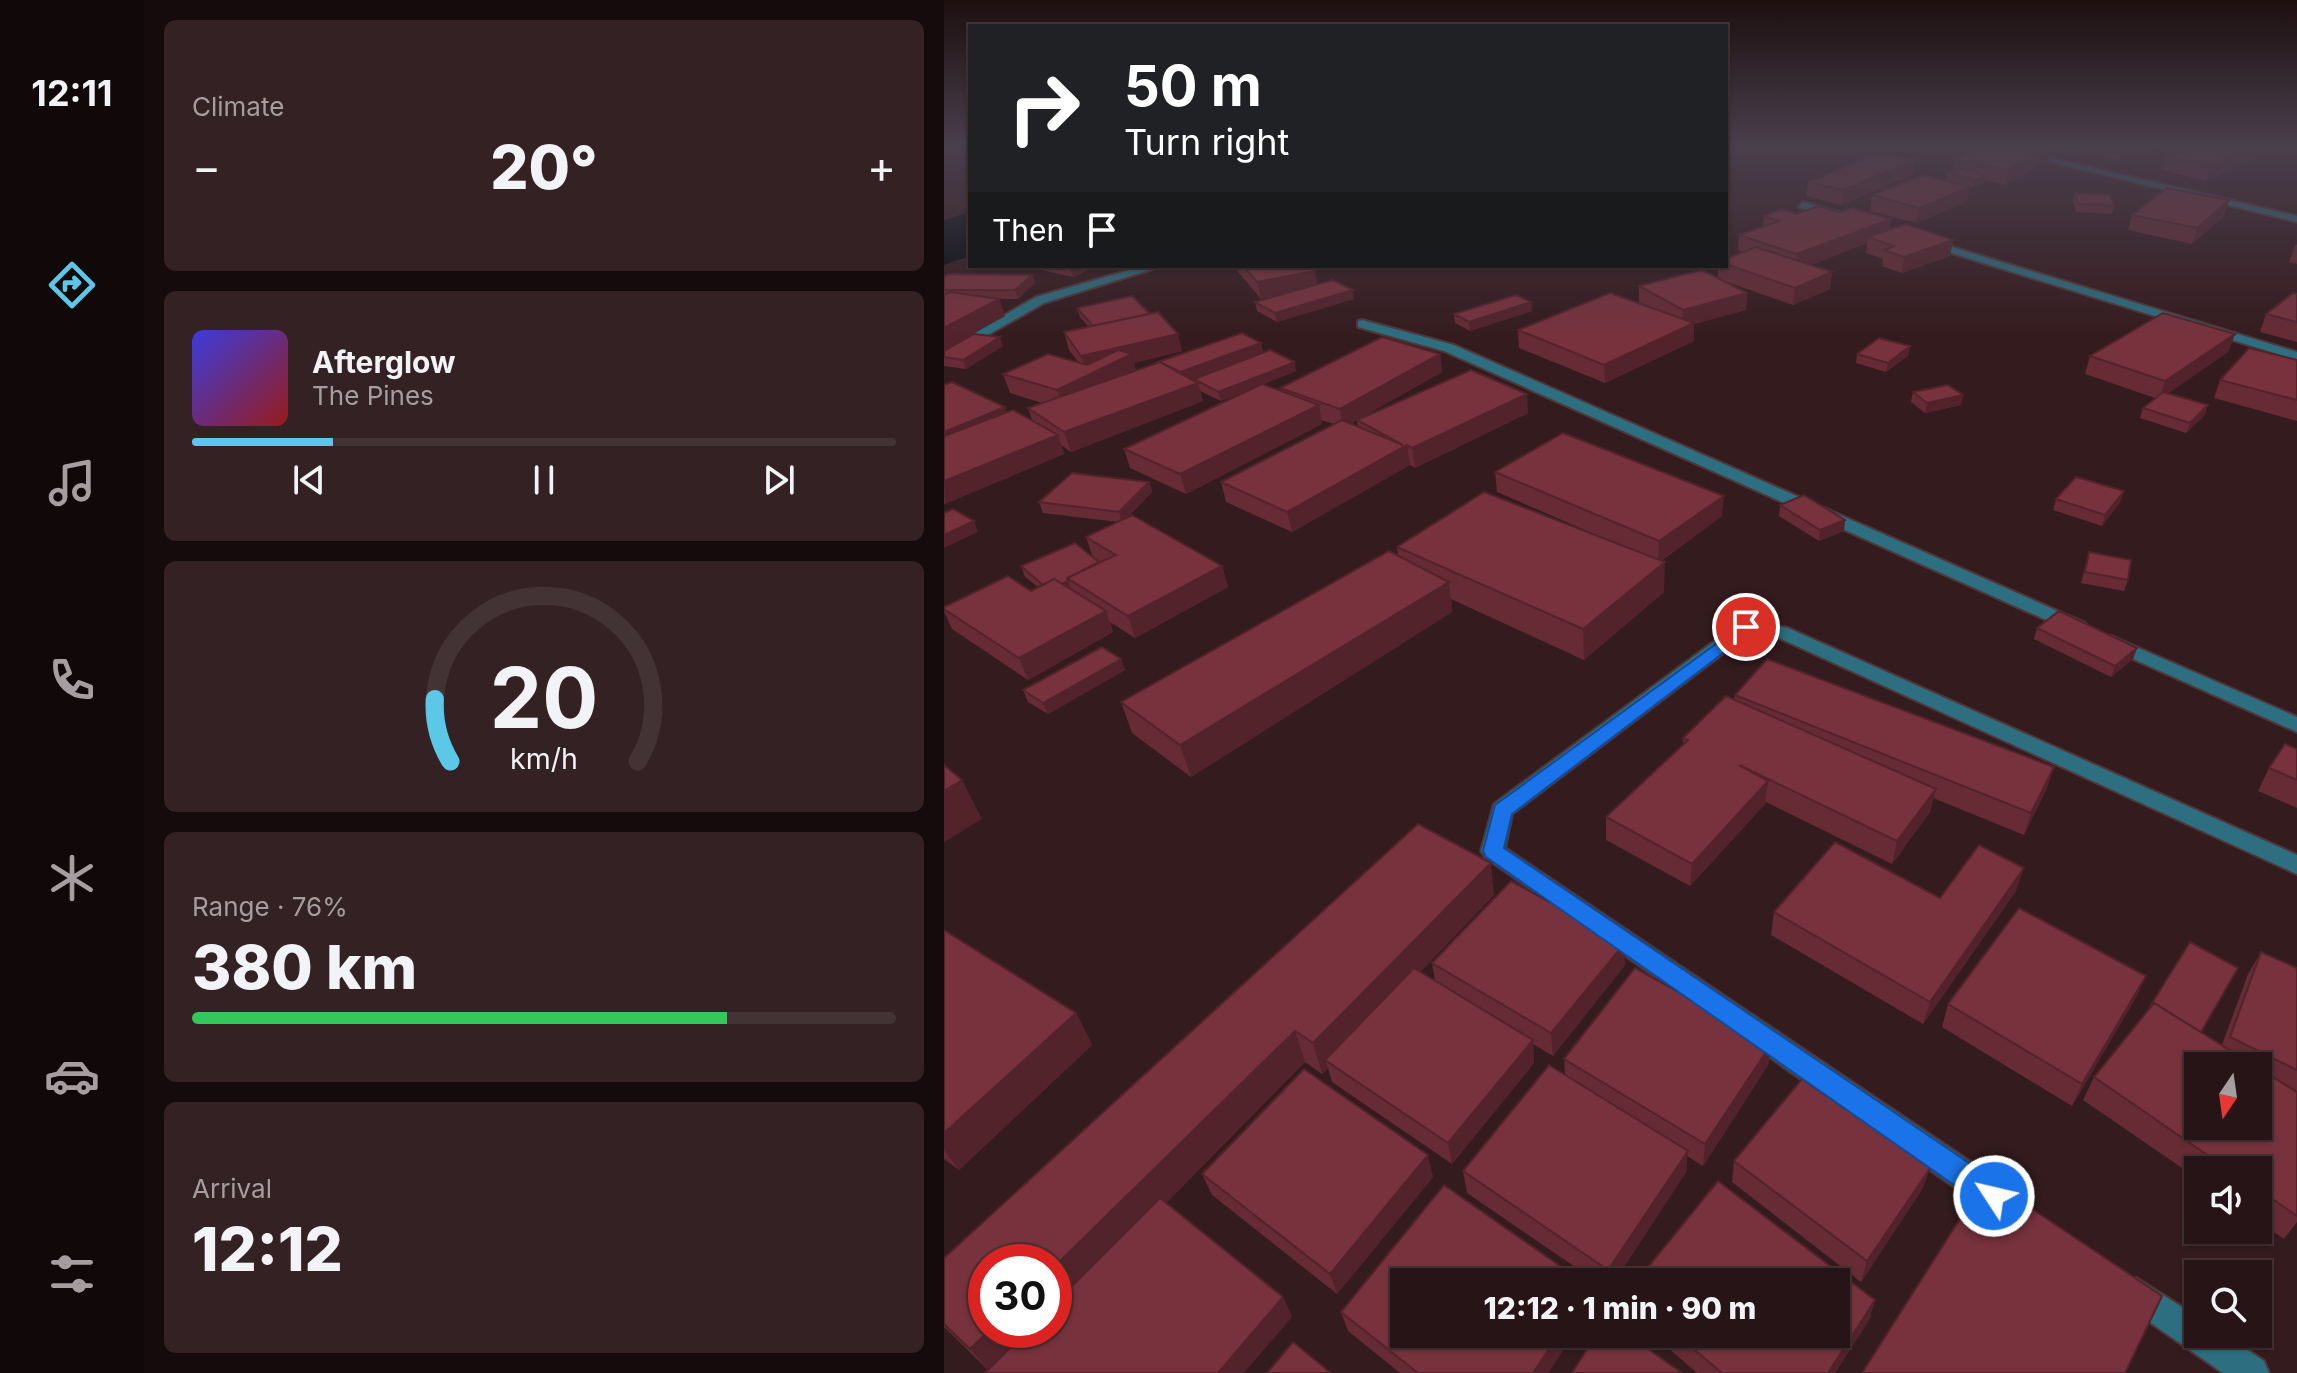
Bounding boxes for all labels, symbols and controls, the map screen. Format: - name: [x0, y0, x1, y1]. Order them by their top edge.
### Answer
- text: 50 m: [1124, 52, 1262, 120]
- icon: right: [992, 56, 1096, 160]
- text: 12:11: [31, 71, 113, 115]
- text: Climate: [192, 91, 284, 122]
- text: Turn right: [1124, 120, 1289, 164]
- text: 20°: [490, 131, 598, 203]
- text: −: [192, 140, 221, 194]
- text: +: [867, 140, 896, 194]
- icon: arrive: [1080, 208, 1124, 252]
- text: Then: [992, 212, 1064, 248]
- icon: directions: [44, 257, 100, 313]
- text: Afterglow: [312, 344, 456, 380]
- text: The Pines: [312, 380, 434, 411]
- icon: music: [44, 455, 100, 511]
- icon: previous: [287, 458, 331, 502]
- icon: pause: [522, 458, 566, 502]
- icon: next: [757, 458, 801, 502]
- pin: [1712, 593, 1780, 661]
- icon: arrive: [1724, 605, 1768, 649]
- text: 20: [490, 647, 598, 748]
- icon: phone: [44, 652, 100, 708]
- text: km/h: [510, 742, 578, 777]
- icon: climate: [44, 850, 100, 906]
- text: Range · 76%: [192, 891, 348, 922]
- text: 380 km: [192, 931, 417, 1003]
- icon: car: [44, 1048, 100, 1104]
- north arrow: [2184, 1052, 2272, 1140]
- map controls: [2184, 1052, 2272, 1348]
- position arrow: [1952, 1154, 2036, 1238]
- button: sound: [2184, 1156, 2272, 1244]
- text: Arrival: [192, 1173, 272, 1204]
- text: 12:12: [192, 1213, 343, 1285]
- speed limit sign: 30: [968, 1244, 1072, 1348]
- icon: filters: [44, 1246, 100, 1302]
- button: search: [2184, 1260, 2272, 1348]
- text: 12:12 · 1 min · 90 m: [1484, 1290, 1756, 1326]

